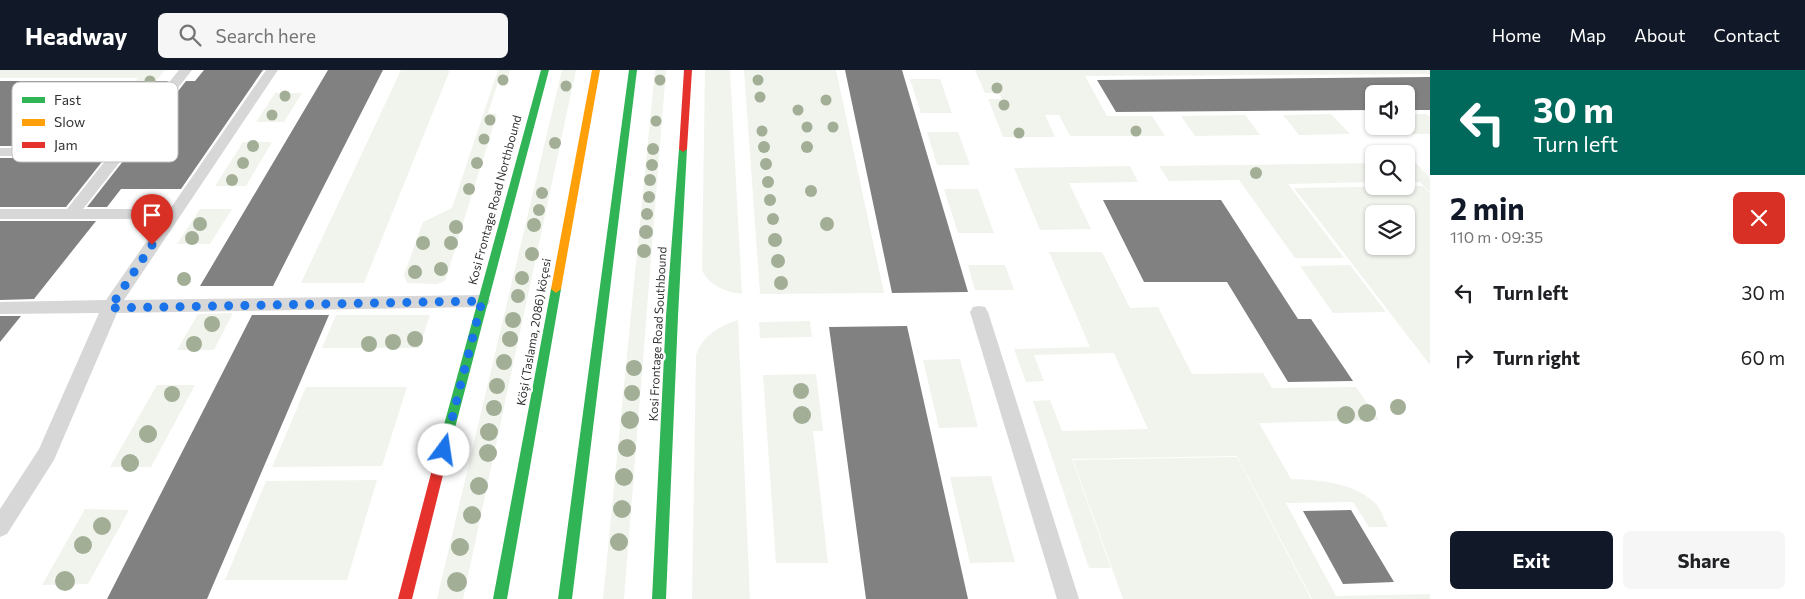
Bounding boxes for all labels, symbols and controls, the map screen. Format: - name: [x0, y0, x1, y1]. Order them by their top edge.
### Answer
- search box: [158, 13, 508, 58]
- text: Headway: [25, 21, 128, 50]
- icon: search: [176, 21, 204, 49]
- text: Search here: [216, 24, 316, 47]
- text: Home: [1492, 24, 1541, 46]
- text: Map: [1569, 24, 1606, 46]
- text: About: [1634, 24, 1686, 46]
- text: Contact: [1714, 24, 1780, 46]
- legend: [12, 82, 178, 162]
- map controls: [1365, 85, 1415, 255]
- button: sound: [1365, 85, 1415, 135]
- text: 30 m: [1533, 87, 1614, 130]
- icon: left: [1450, 90, 1515, 155]
- text: Fast: [54, 91, 81, 108]
- text: Slow: [54, 113, 85, 130]
- street label: Kosi Frontage Road Northbound: [465, 113, 523, 286]
- text: Turn left: [1533, 130, 1618, 157]
- text: Jam: [54, 136, 78, 153]
- button: search: [1365, 145, 1415, 195]
- text: 2 min: [1450, 189, 1525, 226]
- button: close: [1733, 192, 1785, 244]
- pin: [131, 194, 173, 245]
- icon: arrive: [138, 201, 166, 229]
- button: layers: [1365, 205, 1415, 255]
- text: 110 m · 09:35: [1450, 227, 1543, 246]
- street label: Kosi Frontage Road Southbound: [645, 246, 669, 422]
- street label: Köşi (Taslama, 2086) köçesi: [513, 257, 553, 407]
- icon: left: [1450, 279, 1478, 307]
- text: Turn left: [1493, 281, 1568, 304]
- text: 30 m: [1742, 281, 1785, 304]
- icon: right: [1450, 344, 1478, 372]
- text: Turn right: [1493, 346, 1580, 369]
- text: 60 m: [1741, 346, 1785, 369]
- position arrow: [417, 423, 469, 475]
- button: Exit: [1450, 531, 1613, 589]
- button: Share: [1623, 531, 1785, 589]

